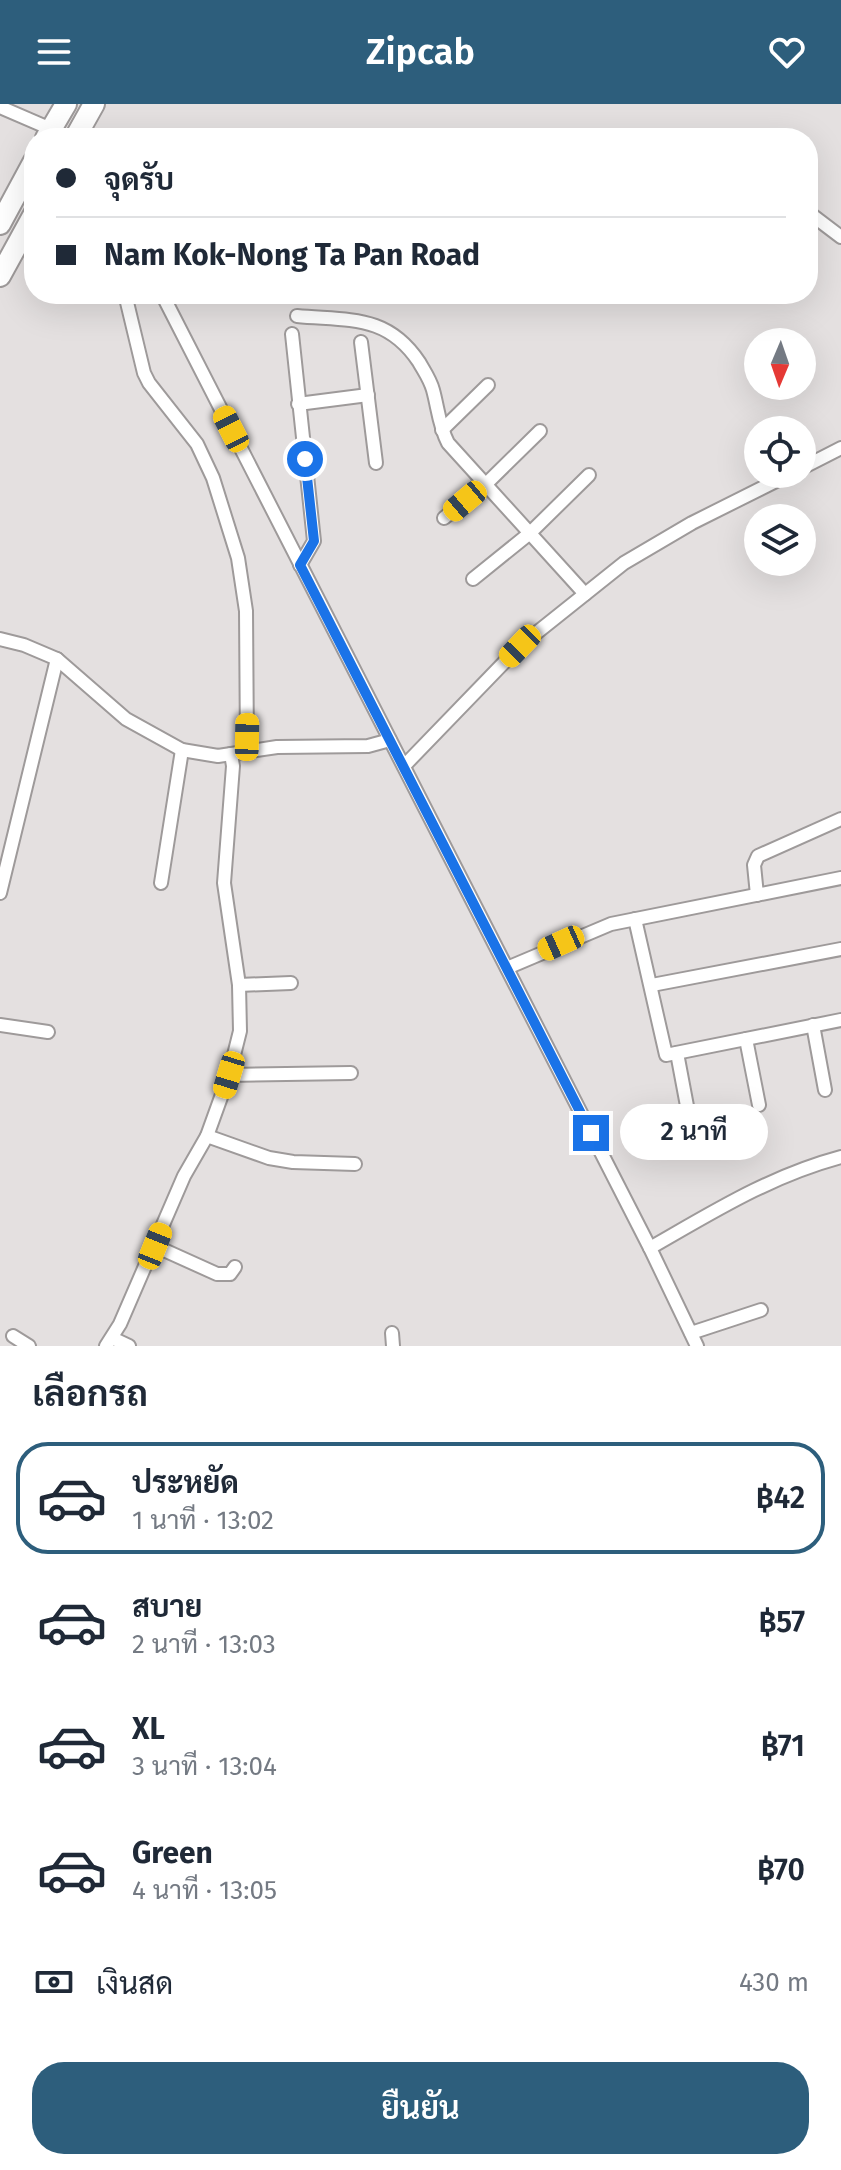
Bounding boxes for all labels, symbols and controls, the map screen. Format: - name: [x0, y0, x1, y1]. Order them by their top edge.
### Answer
- icon: menu: [32, 30, 76, 74]
- text: Zipcab: [366, 30, 475, 74]
- icon: heart: [765, 30, 809, 74]
- text: จุดรับ: [104, 162, 174, 198]
- text: Nam Kok-Nong Ta Pan Road: [104, 237, 480, 273]
- north arrow: [744, 328, 816, 400]
- map controls: [744, 328, 816, 576]
- car: [209, 402, 253, 456]
- button: locate: [744, 416, 816, 488]
- route start: [287, 441, 323, 477]
- car: [439, 476, 491, 526]
- button: layers: [744, 504, 816, 576]
- car: [495, 620, 545, 672]
- car: [235, 713, 259, 761]
- car: [534, 922, 588, 964]
- car: [211, 1049, 247, 1101]
- callout: 2 นาที: [619, 1105, 767, 1161]
- route end: [573, 1115, 609, 1151]
- text: 2 นาที: [661, 1116, 727, 1147]
- car: [135, 1219, 175, 1273]
- text: เลือกรถ: [32, 1372, 148, 1416]
- icon: car: [36, 1462, 108, 1534]
- text: ประหยัด: [132, 1465, 239, 1501]
- text: ฿42: [756, 1480, 805, 1516]
- text: 1 นาที · 13:02: [132, 1505, 274, 1536]
- icon: car: [36, 1586, 108, 1658]
- text: สบาย: [132, 1589, 202, 1625]
- text: ฿57: [758, 1604, 805, 1640]
- text: 2 นาที · 13:03: [132, 1629, 276, 1660]
- icon: car: [36, 1710, 108, 1782]
- text: XL: [132, 1711, 165, 1747]
- text: ฿71: [761, 1728, 805, 1764]
- text: 3 นาที · 13:04: [132, 1751, 277, 1782]
- icon: car: [36, 1834, 108, 1906]
- text: Green: [132, 1835, 213, 1871]
- text: ฿70: [757, 1852, 805, 1888]
- text: 4 นาที · 13:05: [132, 1875, 277, 1906]
- icon: cash: [32, 1960, 76, 2004]
- text: เงินสด: [96, 1966, 173, 2002]
- text: 430 m: [739, 1967, 809, 1998]
- button: ยืนยัน: [32, 2062, 809, 2154]

